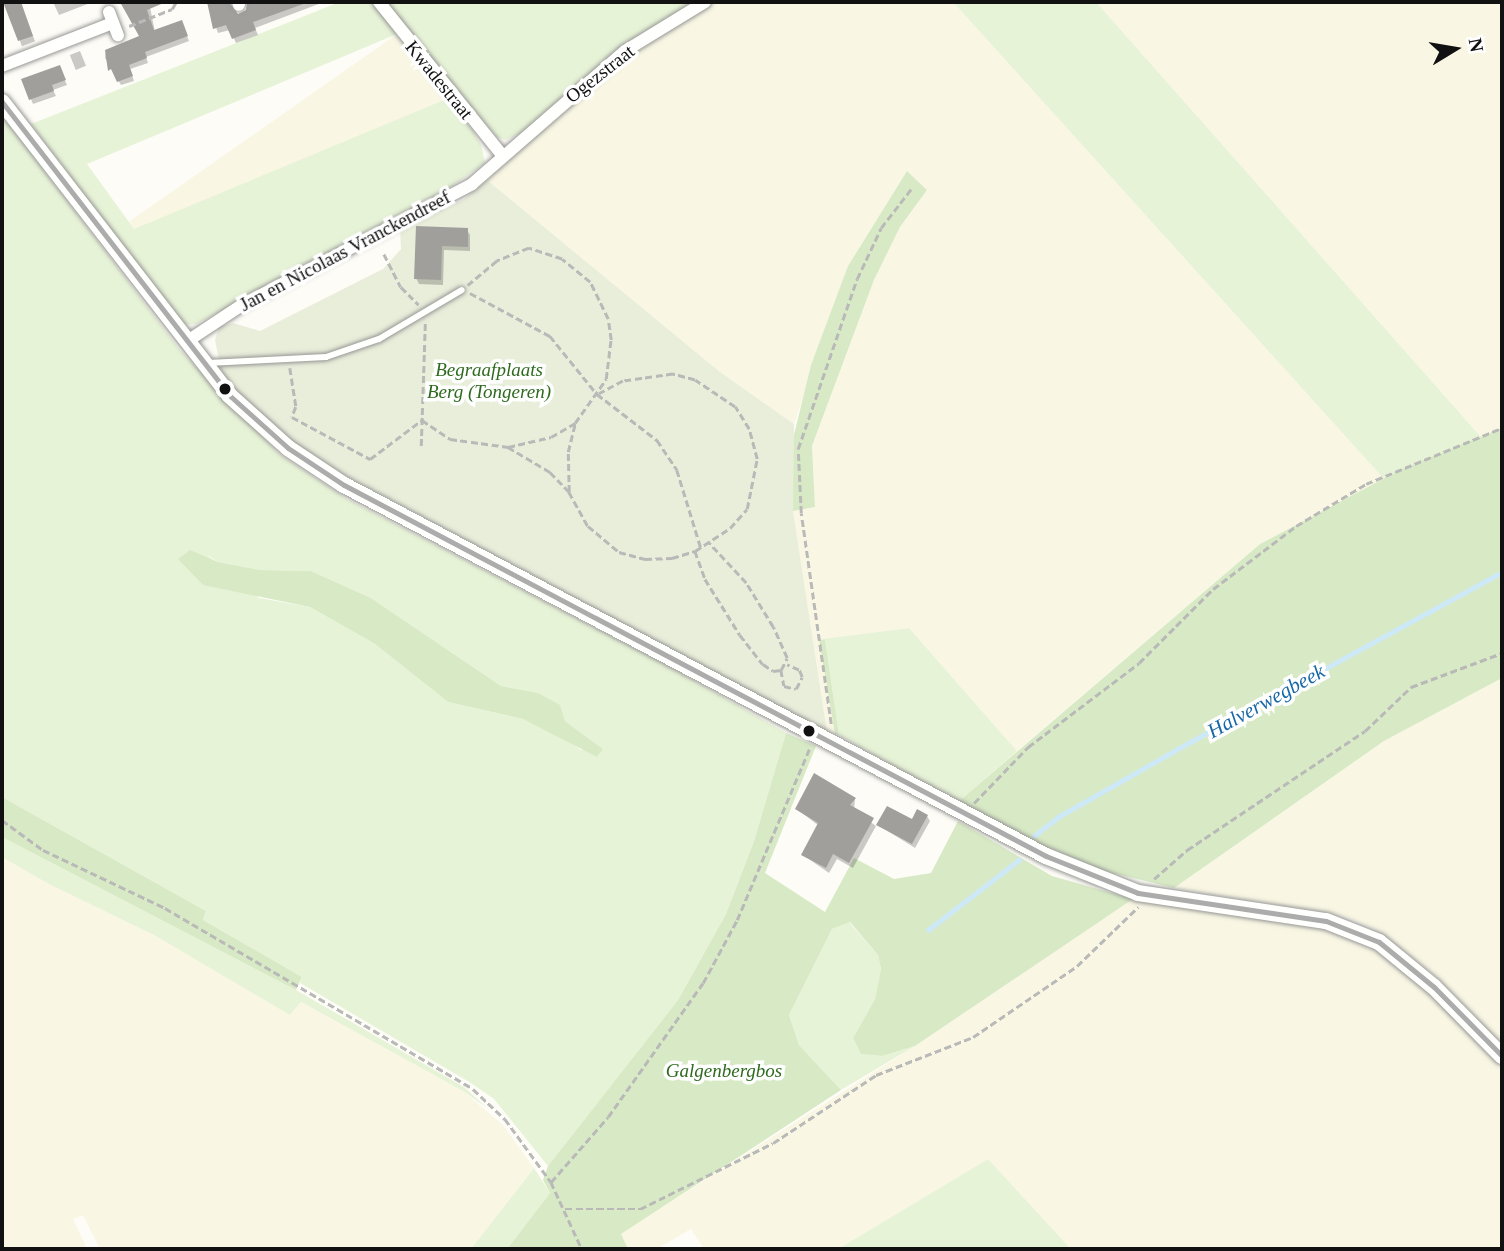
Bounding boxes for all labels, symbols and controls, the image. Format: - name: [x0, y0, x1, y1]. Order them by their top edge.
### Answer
- north arrow: [1420, 14, 1490, 84]
- street label: Kwadestraat: [400, 36, 478, 124]
- text: N: [1464, 36, 1488, 54]
- street label: Ogezstraat: [561, 40, 639, 108]
- street label: Jan en Nicolaas Vranckendreef: [236, 186, 454, 316]
- park label: Begraafplaats Berg (Tongeren): [427, 359, 551, 403]
- unlabelled marker: [218, 382, 232, 396]
- water label: Halverwegbeek: [1203, 658, 1329, 744]
- unlabelled marker: [802, 724, 816, 738]
- park label: Galgenbergbos: [666, 1060, 782, 1082]

